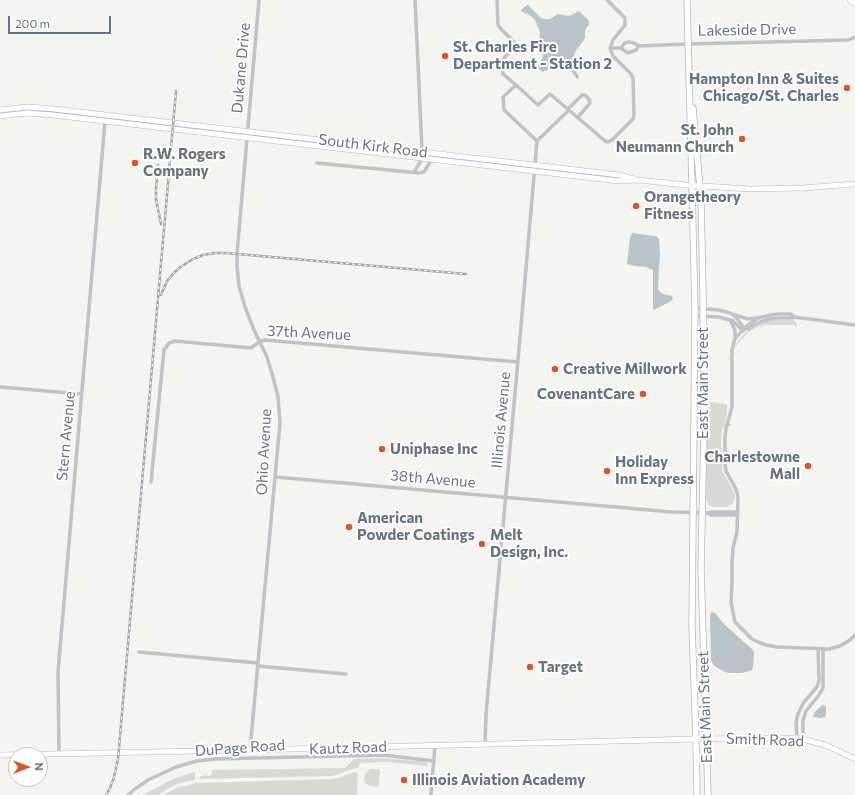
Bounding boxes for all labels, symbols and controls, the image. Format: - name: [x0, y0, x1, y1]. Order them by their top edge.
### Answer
- scale bar: [10, 8, 113, 34]
- text: 200 m: [15, 16, 50, 30]
- street label: Lakeside Drive: [698, 20, 796, 40]
- street label: Dukane Drive: [228, 22, 254, 114]
- place label: St. Charles Fire Department - Station 2: [453, 38, 612, 73]
- marker: St. Charles Fire Department - Station 2: [440, 51, 450, 61]
- place label: Hampton Inn & Suites Chicago/St. Charles: [689, 70, 839, 105]
- marker: Hampton Inn & Suites Chicago/St. Charles: [842, 83, 852, 93]
- place label: St. John Neumann Church: [616, 121, 734, 156]
- street label: South Kirk Road: [317, 130, 429, 162]
- marker: St. John Neumann Church: [737, 134, 747, 144]
- place label: R.W. Rogers Company: [143, 145, 226, 180]
- marker: R.W. Rogers Company: [130, 158, 140, 168]
- place label: Orangetheory Fitness: [644, 188, 741, 223]
- marker: Orangetheory Fitness: [631, 201, 641, 211]
- street label: 37th Avenue: [267, 322, 351, 344]
- street label: East Main Street: [694, 327, 712, 439]
- place label: Creative Millwork: [563, 360, 687, 378]
- marker: Creative Millwork: [550, 364, 560, 374]
- street label: Illinois Avenue: [488, 371, 514, 469]
- place label: CovenantCare: [537, 385, 635, 403]
- marker: CovenantCare: [638, 389, 648, 399]
- street label: Stern Avenue: [53, 390, 79, 482]
- street label: Ohio Avenue: [253, 408, 275, 496]
- place label: Uniphase Inc: [390, 440, 478, 458]
- marker: Uniphase Inc: [377, 444, 387, 454]
- place label: Charlestowne Mall: [704, 448, 800, 483]
- place label: Holiday Inn Express: [615, 453, 694, 488]
- marker: Charlestowne Mall: [803, 461, 813, 471]
- street label: 38th Avenue: [390, 466, 476, 492]
- marker: Holiday Inn Express: [602, 466, 612, 476]
- place label: American Powder Coatings: [357, 509, 475, 544]
- marker: American Powder Coatings: [344, 522, 354, 532]
- place label: Melt Design, Inc.: [490, 526, 568, 561]
- marker: Melt Design, Inc.: [477, 539, 487, 549]
- street label: East Main Street: [694, 651, 716, 763]
- place label: Target: [538, 658, 583, 676]
- marker: Target: [525, 662, 535, 672]
- street label: Smith Road: [726, 730, 804, 750]
- street label: DuPage Road: [194, 736, 286, 760]
- street label: Kautz Road: [309, 738, 387, 758]
- north arrow: [8, 747, 48, 787]
- text: N: [33, 763, 46, 771]
- place label: Illinois Aviation Academy: [412, 771, 585, 789]
- marker: Illinois Aviation Academy: [399, 775, 409, 785]

